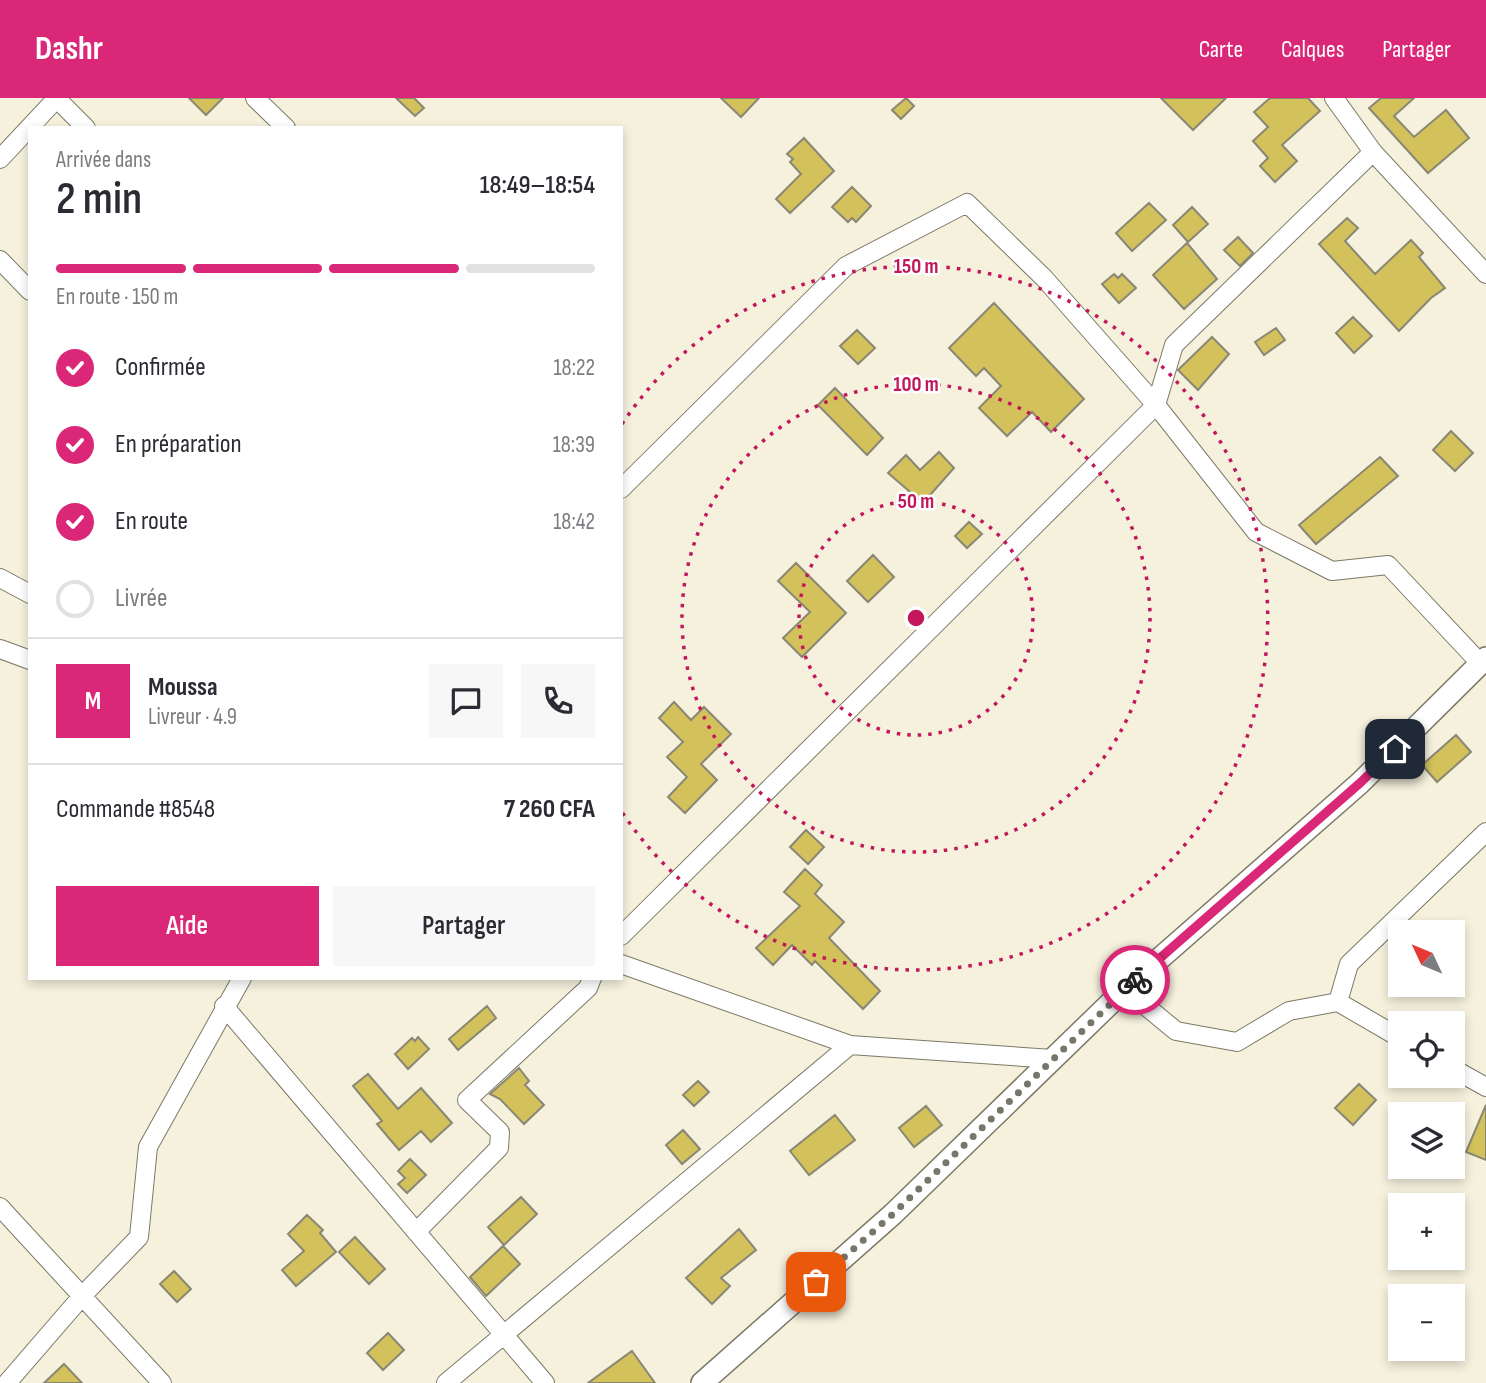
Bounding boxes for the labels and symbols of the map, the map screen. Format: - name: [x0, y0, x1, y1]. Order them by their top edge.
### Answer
- text: 150 m: [894, 254, 938, 279]
- text: 100 m: [893, 372, 939, 397]
- text: 50 m: [898, 489, 934, 514]
- centre of rings: [904, 606, 928, 630]
- pin: [1365, 719, 1425, 779]
- north arrow: [1388, 920, 1465, 998]
- courier: [1100, 945, 1170, 1015]
- pin: [786, 1252, 846, 1312]

